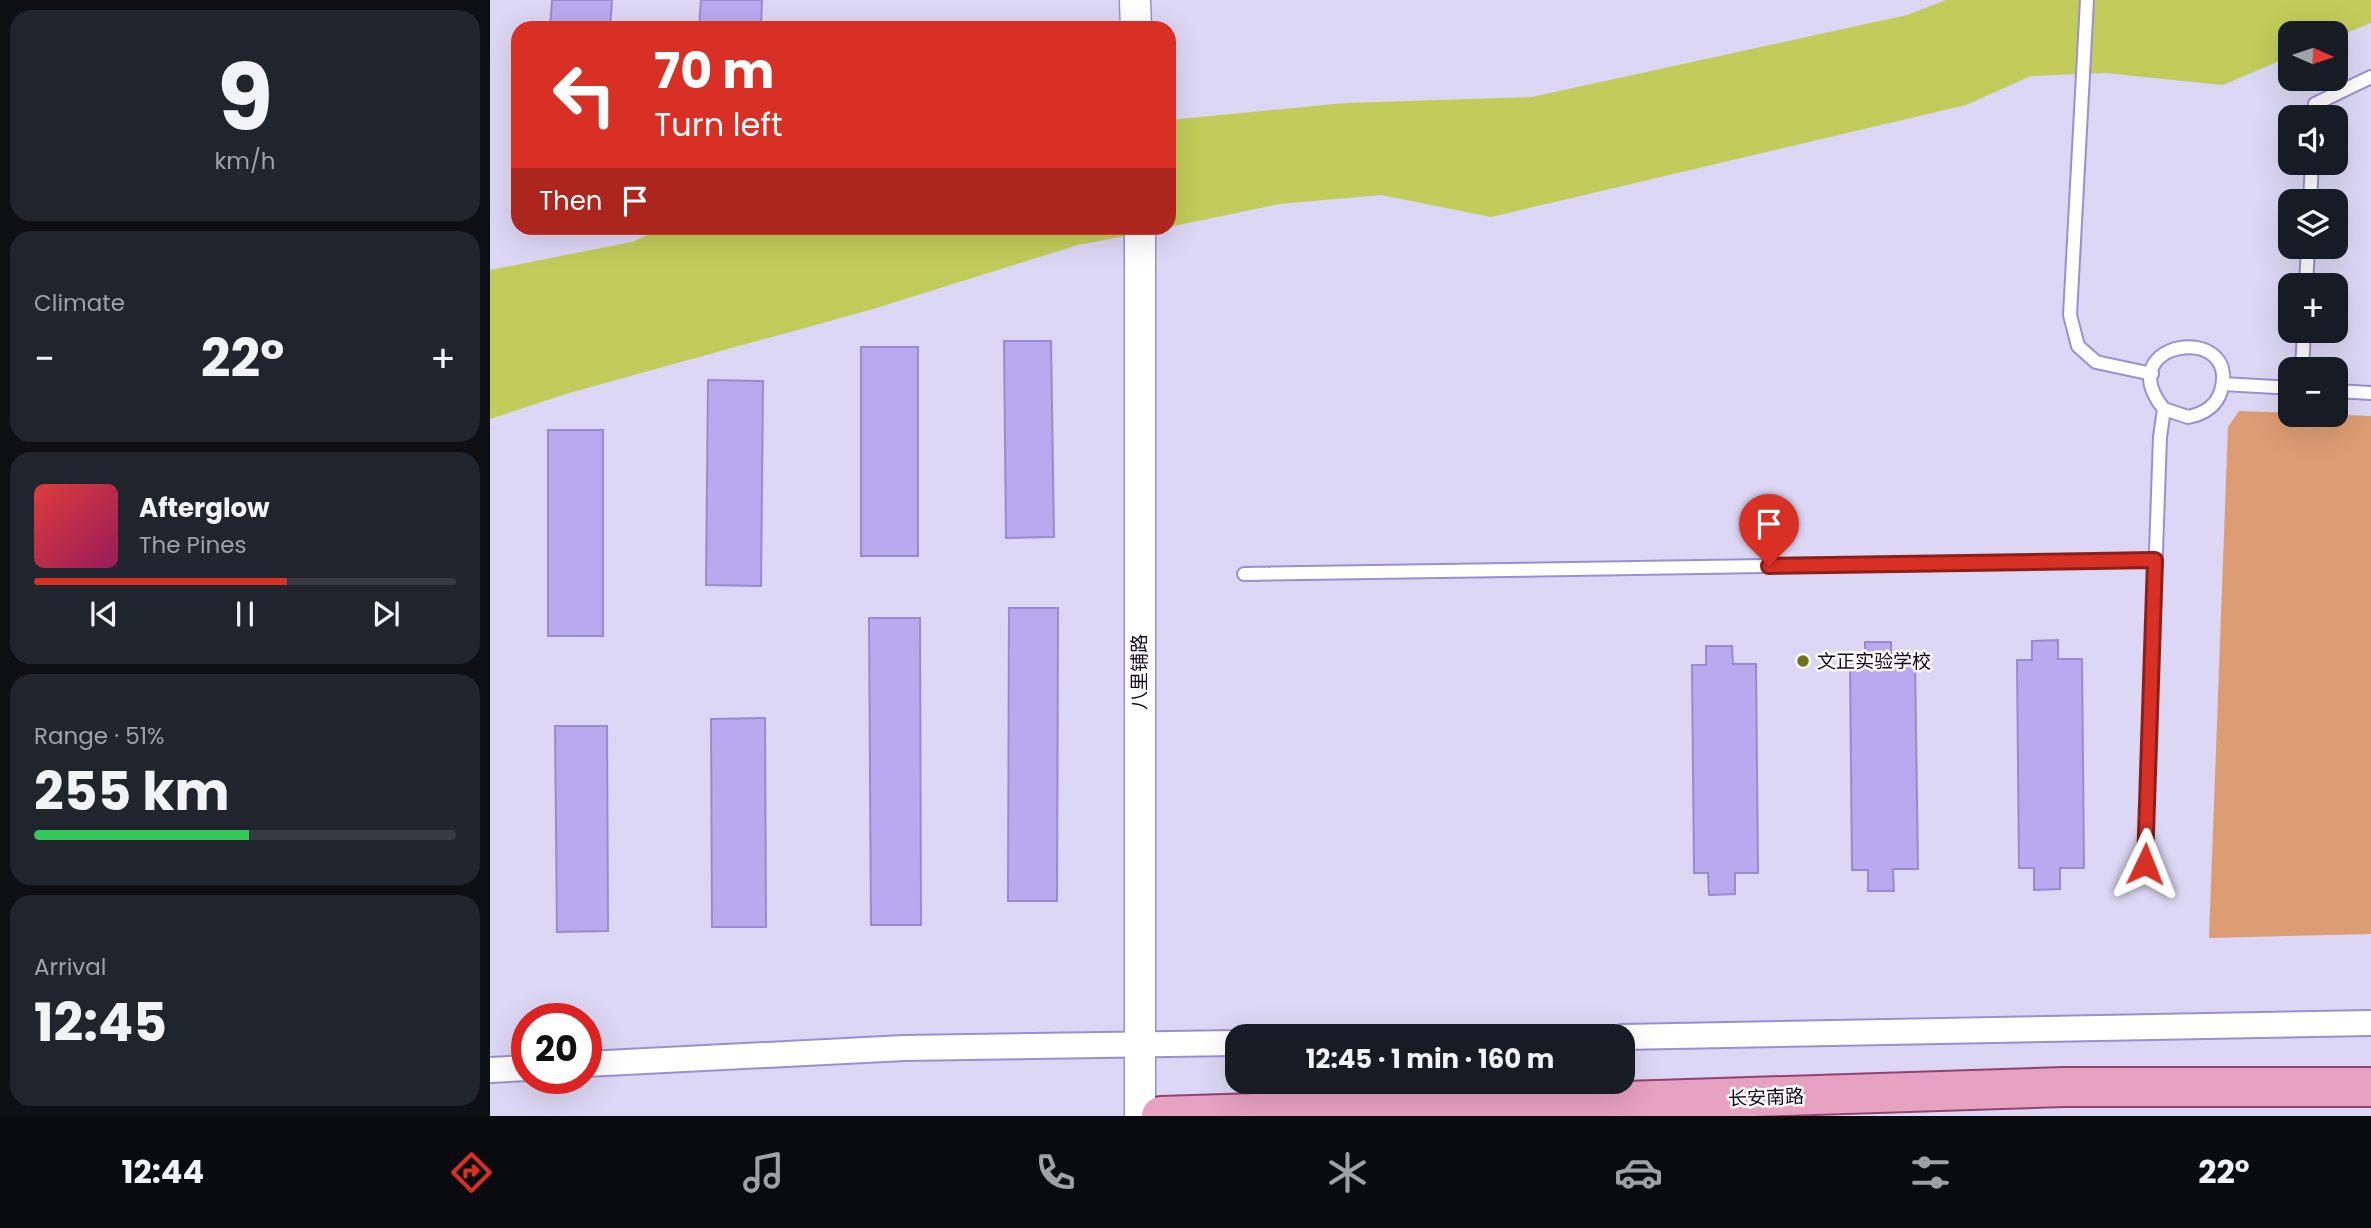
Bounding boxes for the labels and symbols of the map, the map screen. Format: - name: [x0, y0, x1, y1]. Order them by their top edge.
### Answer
- north arrow: [2278, 21, 2348, 91]
- pin: [1739, 494, 1799, 566]
- street label: 八里铺路: [1126, 634, 1153, 710]
- place label: 文正实验学校: [1817, 648, 1931, 675]
- marker: 文正实验学校: [1795, 653, 1811, 669]
- position arrow: [2108, 827, 2182, 901]
- speed limit sign: 20: [511, 1003, 602, 1094]
- street label: 长安南路: [1728, 1083, 1804, 1112]

